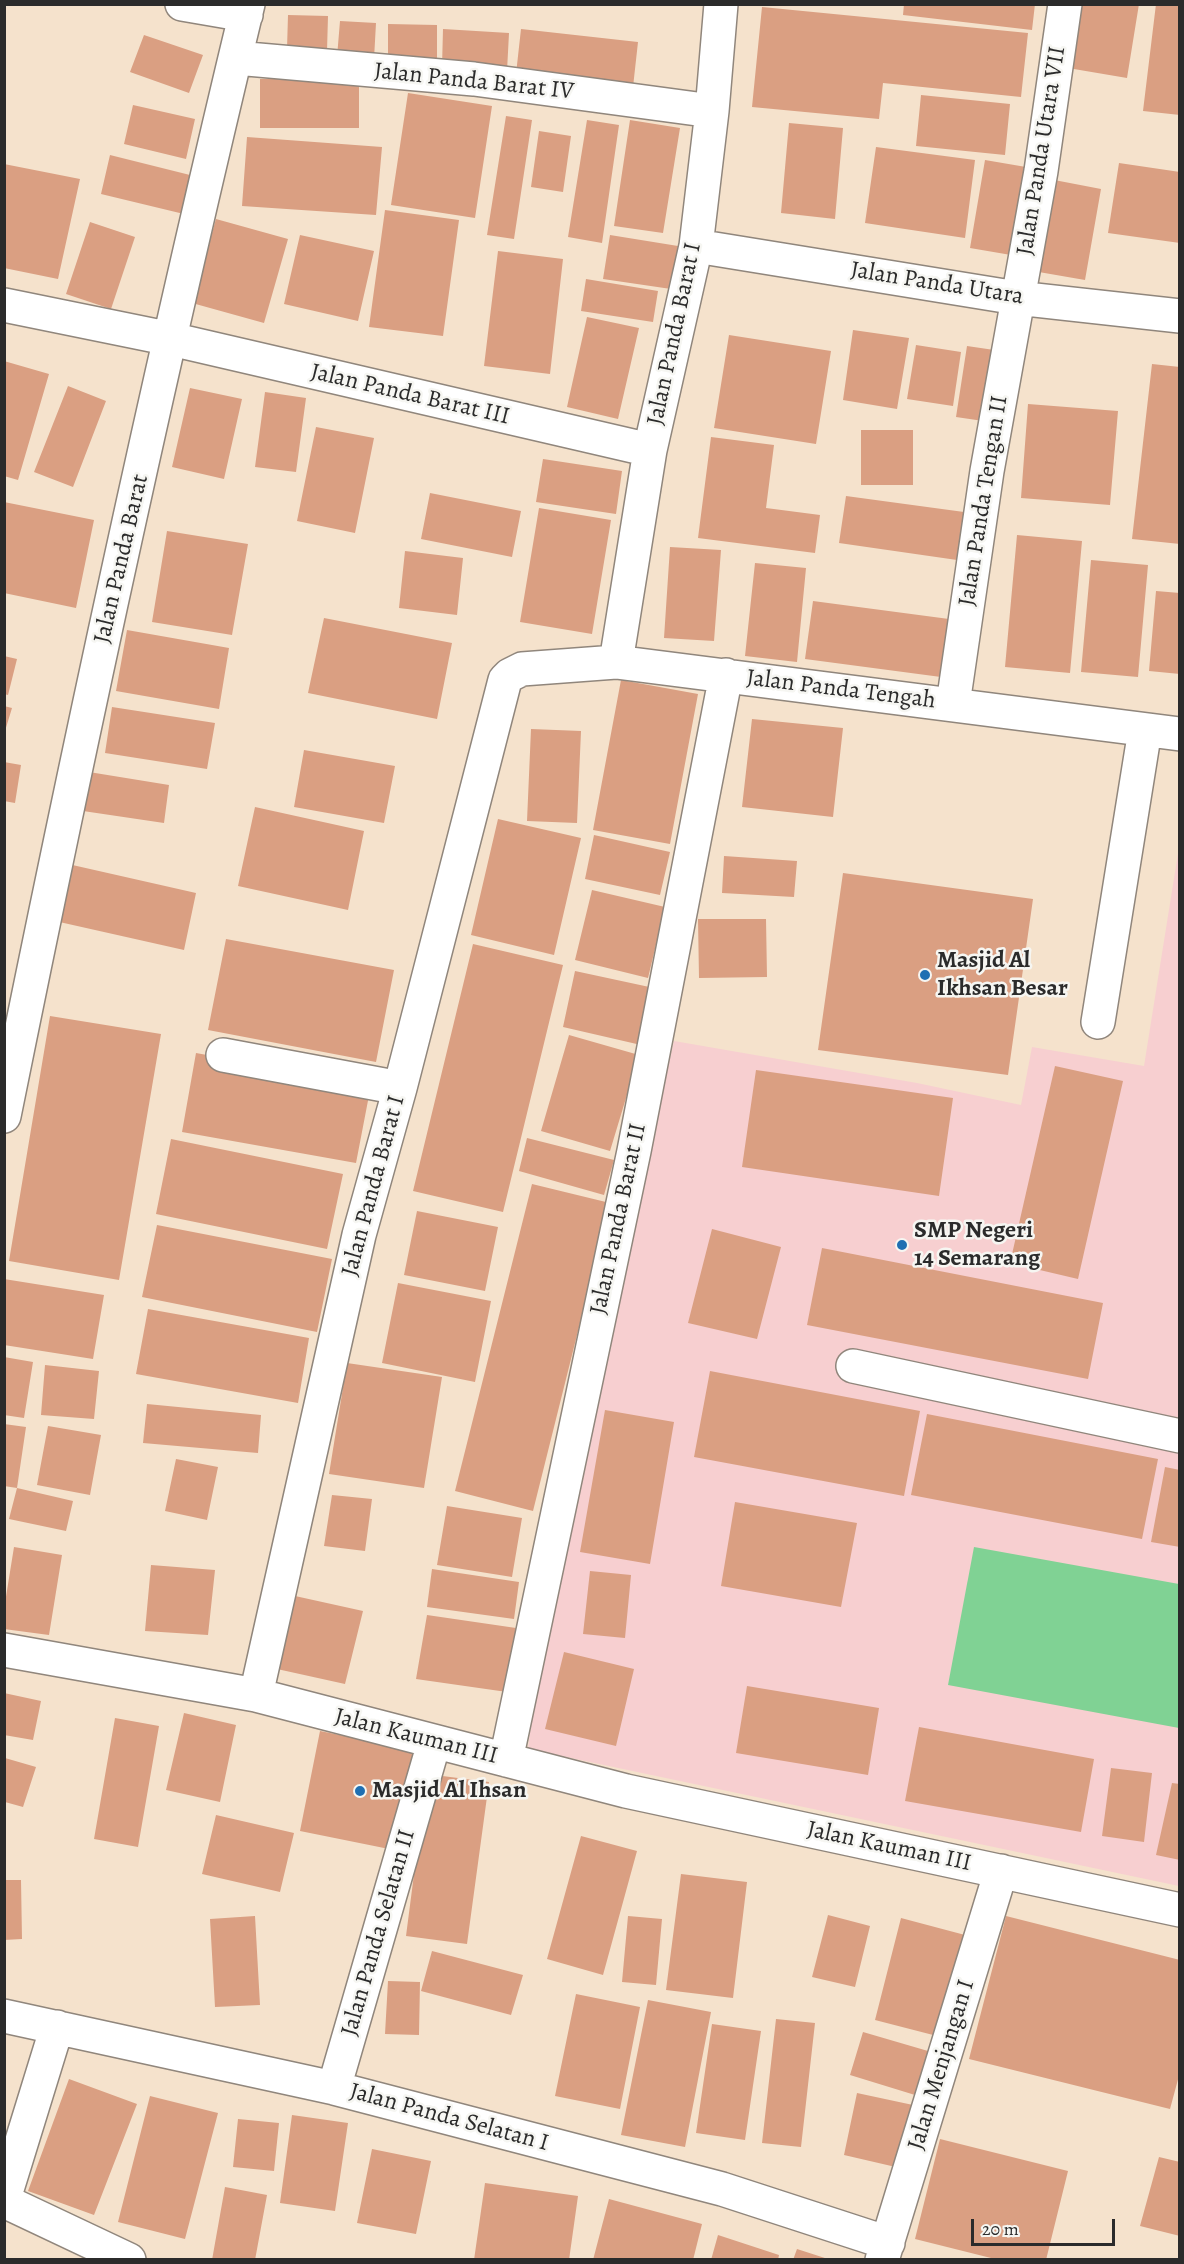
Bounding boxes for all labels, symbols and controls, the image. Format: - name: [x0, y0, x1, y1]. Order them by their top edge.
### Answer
- street label: Jalan Panda Utara VII: [1011, 44, 1073, 258]
- street label: Jalan Panda Barat IV: [373, 57, 575, 107]
- street label: Jalan Panda Barat I: [642, 240, 708, 428]
- street label: Jalan Panda Utara: [848, 256, 1026, 312]
- street label: Jalan Panda Barat III: [308, 358, 512, 432]
- street label: Jalan Panda Tengan II: [953, 394, 1015, 608]
- street label: Jalan Panda Barat: [89, 472, 155, 646]
- street label: Jalan Panda Tengah: [745, 664, 937, 716]
- place label: Masjid Al Ikhsan Besar: [937, 947, 1068, 1003]
- marker: Masjid Al Ikhsan Besar: [918, 968, 932, 982]
- street label: Jalan Panda Barat I: [336, 1092, 412, 1280]
- street label: Jalan Panda Barat II: [585, 1121, 653, 1317]
- place label: SMP Negeri 14 Semarang: [914, 1217, 1040, 1273]
- marker: SMP Negeri 14 Semarang: [895, 1238, 909, 1252]
- street label: Jalan Kauman III: [331, 1703, 501, 1771]
- place label: Masjid Al Ihsan: [372, 1777, 526, 1805]
- marker: Masjid Al Ihsan: [353, 1784, 367, 1798]
- street label: Jalan Kauman III: [804, 1816, 974, 1878]
- street label: Jalan Panda Selatan II: [336, 1826, 422, 2040]
- street label: Jalan Menjangan I: [902, 1976, 982, 2154]
- street label: Jalan Panda Selatan I: [346, 2078, 552, 2158]
- scale bar: [974, 2207, 1118, 2245]
- text: 20 m: [982, 2217, 1019, 2241]

